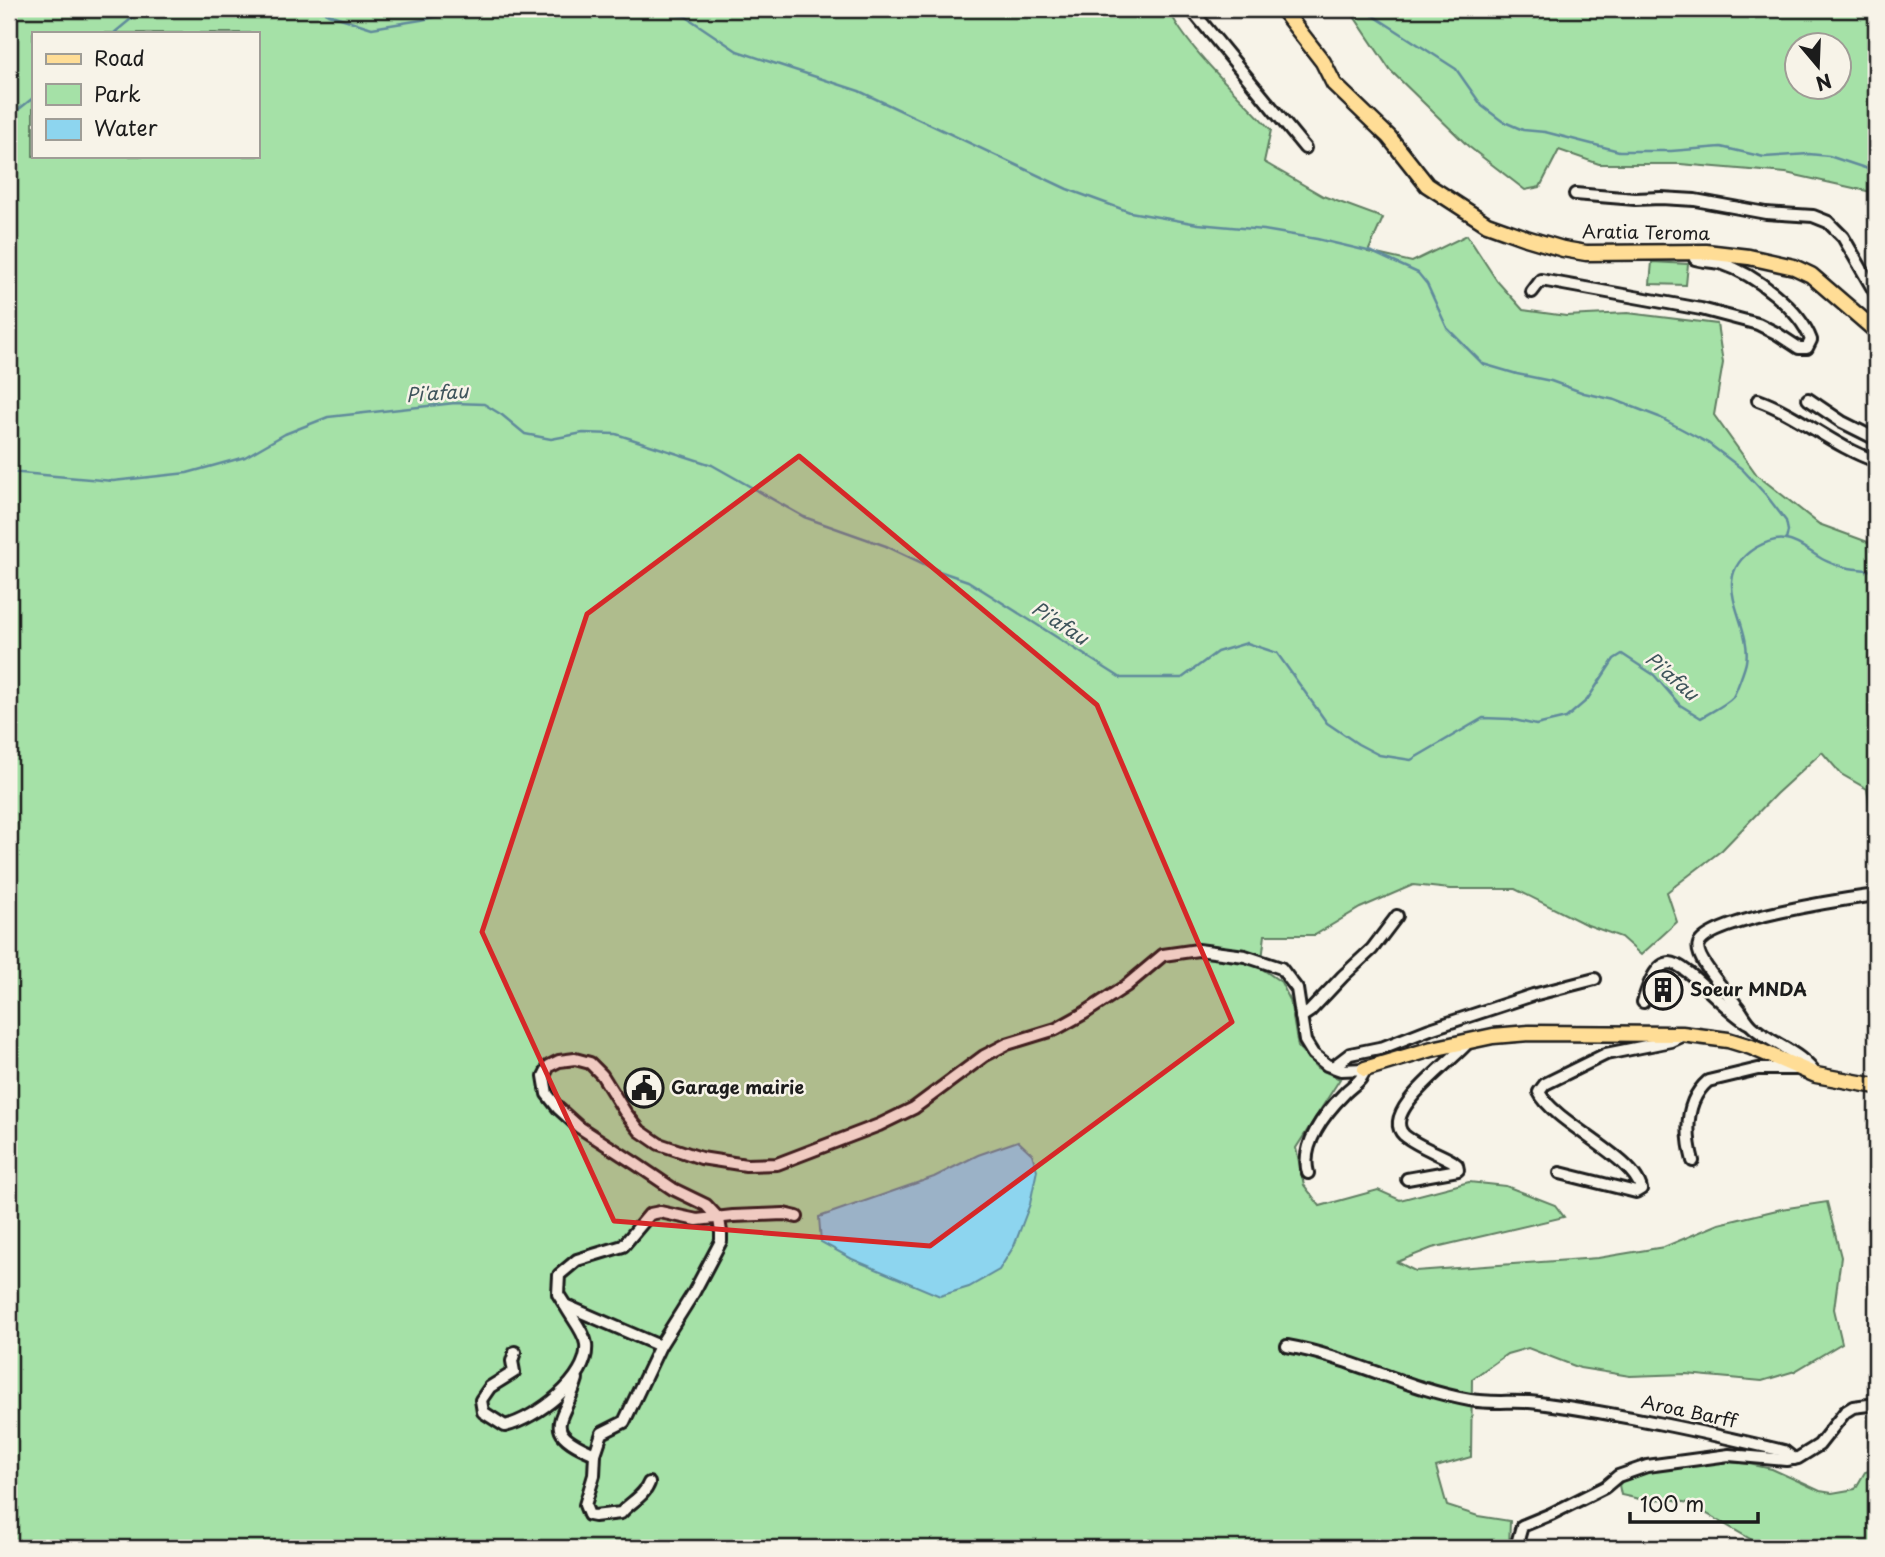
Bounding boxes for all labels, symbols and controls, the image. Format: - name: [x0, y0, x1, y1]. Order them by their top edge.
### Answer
- legend: [32, 32, 259, 158]
- north arrow: [1784, 32, 1854, 102]
- text: Road: [94, 41, 145, 73]
- text: N: [1812, 67, 1836, 99]
- text: Park: [94, 77, 141, 109]
- text: Water: [94, 111, 158, 143]
- street label: Aratia Teroma: [1582, 217, 1711, 246]
- water label: Pi'afau: [405, 376, 471, 408]
- water label: Pi'afau: [1027, 594, 1096, 652]
- water label: Pi'afau: [1640, 644, 1707, 707]
- building icon: Soeur MNDA: [1642, 969, 1684, 1011]
- place label: Soeur MNDA: [1690, 975, 1807, 1002]
- public building icon: Garage mairie: [623, 1067, 665, 1109]
- place label: Garage mairie: [671, 1073, 804, 1100]
- street label: Aroa Barff: [1639, 1387, 1742, 1434]
- scale bar: [1630, 1480, 1757, 1524]
- text: 100 m: [1640, 1487, 1704, 1519]

